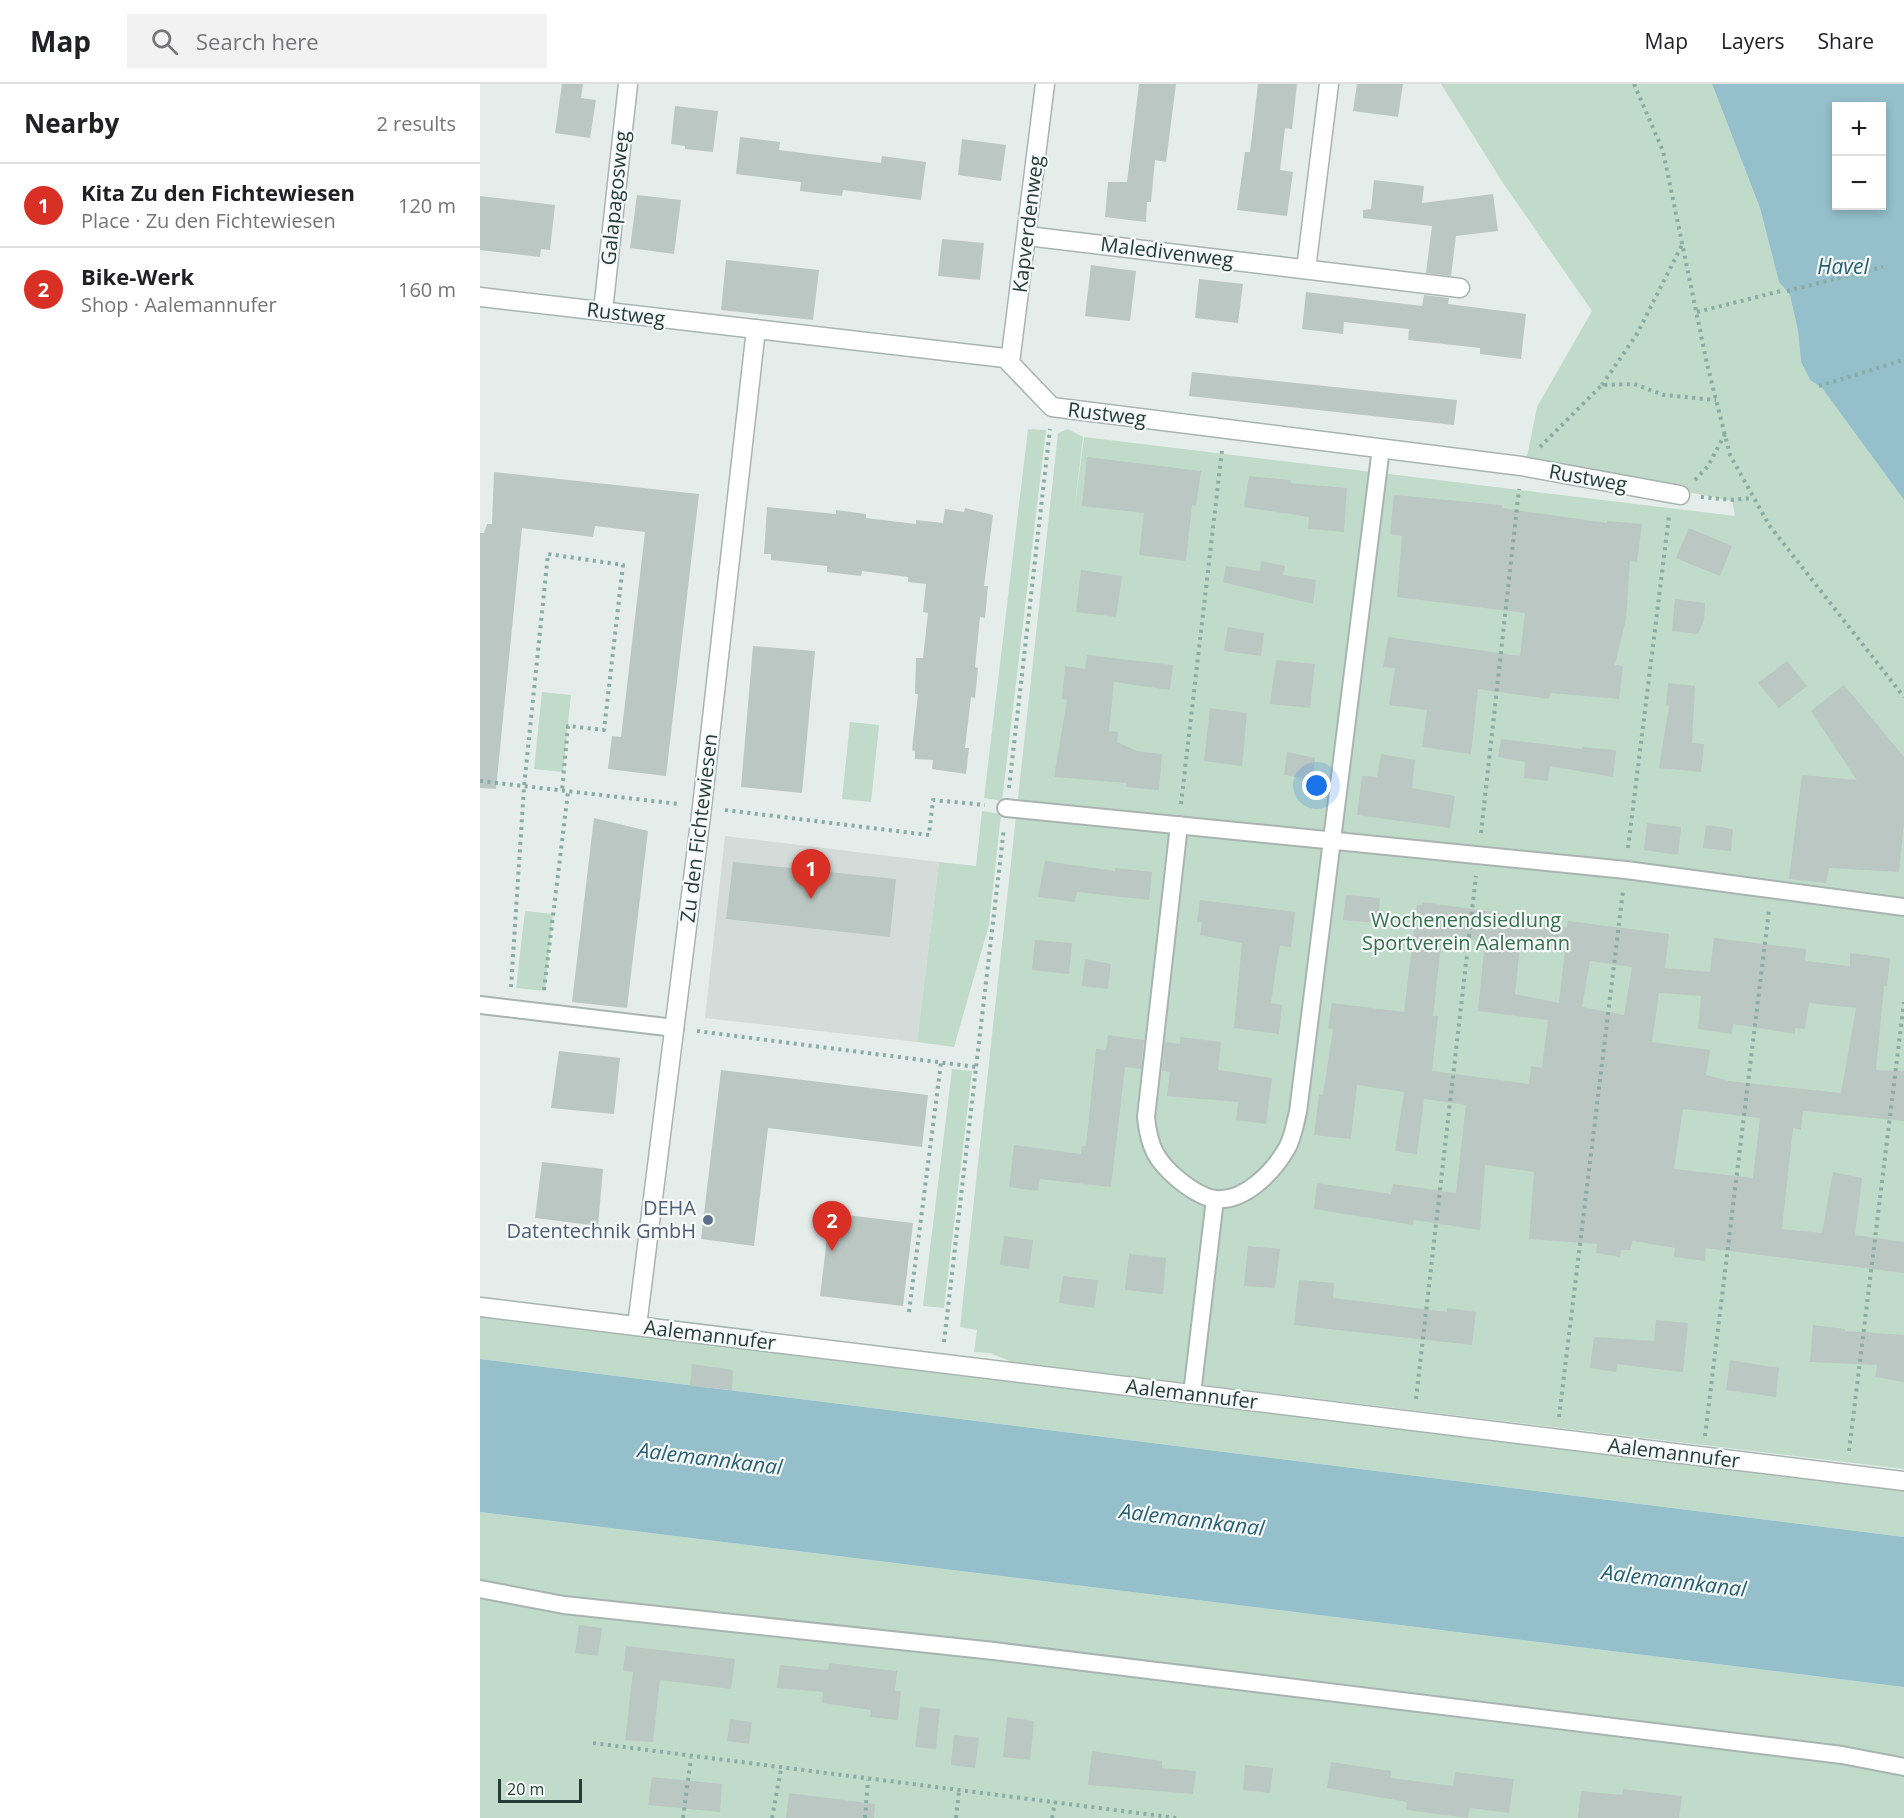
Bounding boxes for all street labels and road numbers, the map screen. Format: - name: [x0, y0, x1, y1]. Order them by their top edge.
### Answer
- street label: Galapagosweg: [594, 129, 635, 267]
- street label: Kapverdenweg: [1006, 154, 1049, 294]
- street label: Maledivenweg: [1099, 230, 1235, 273]
- street label: Rustweg: [585, 295, 667, 332]
- street label: Rustweg: [1066, 395, 1148, 432]
- street label: Rustweg: [1547, 457, 1629, 498]
- street label: Zu den Fichtewiesen: [674, 732, 723, 924]
- street label: Aalemannufer: [643, 1313, 778, 1356]
- street label: Aalemannufer: [1125, 1372, 1260, 1415]
- street label: Aalemannufer: [1607, 1431, 1742, 1474]

